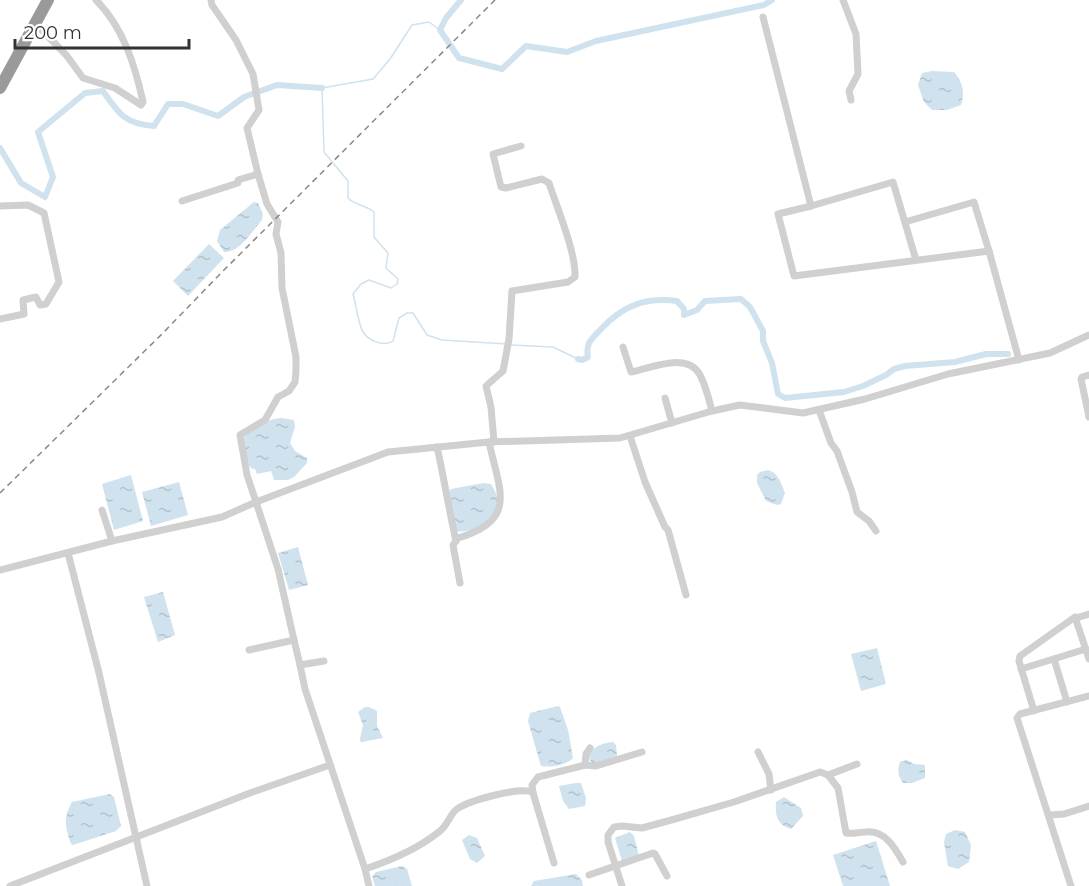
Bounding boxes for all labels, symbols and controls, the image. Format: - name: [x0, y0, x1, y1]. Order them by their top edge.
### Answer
- scale bar: [15, 12, 189, 50]
- text: 200 m: [24, 22, 82, 44]

